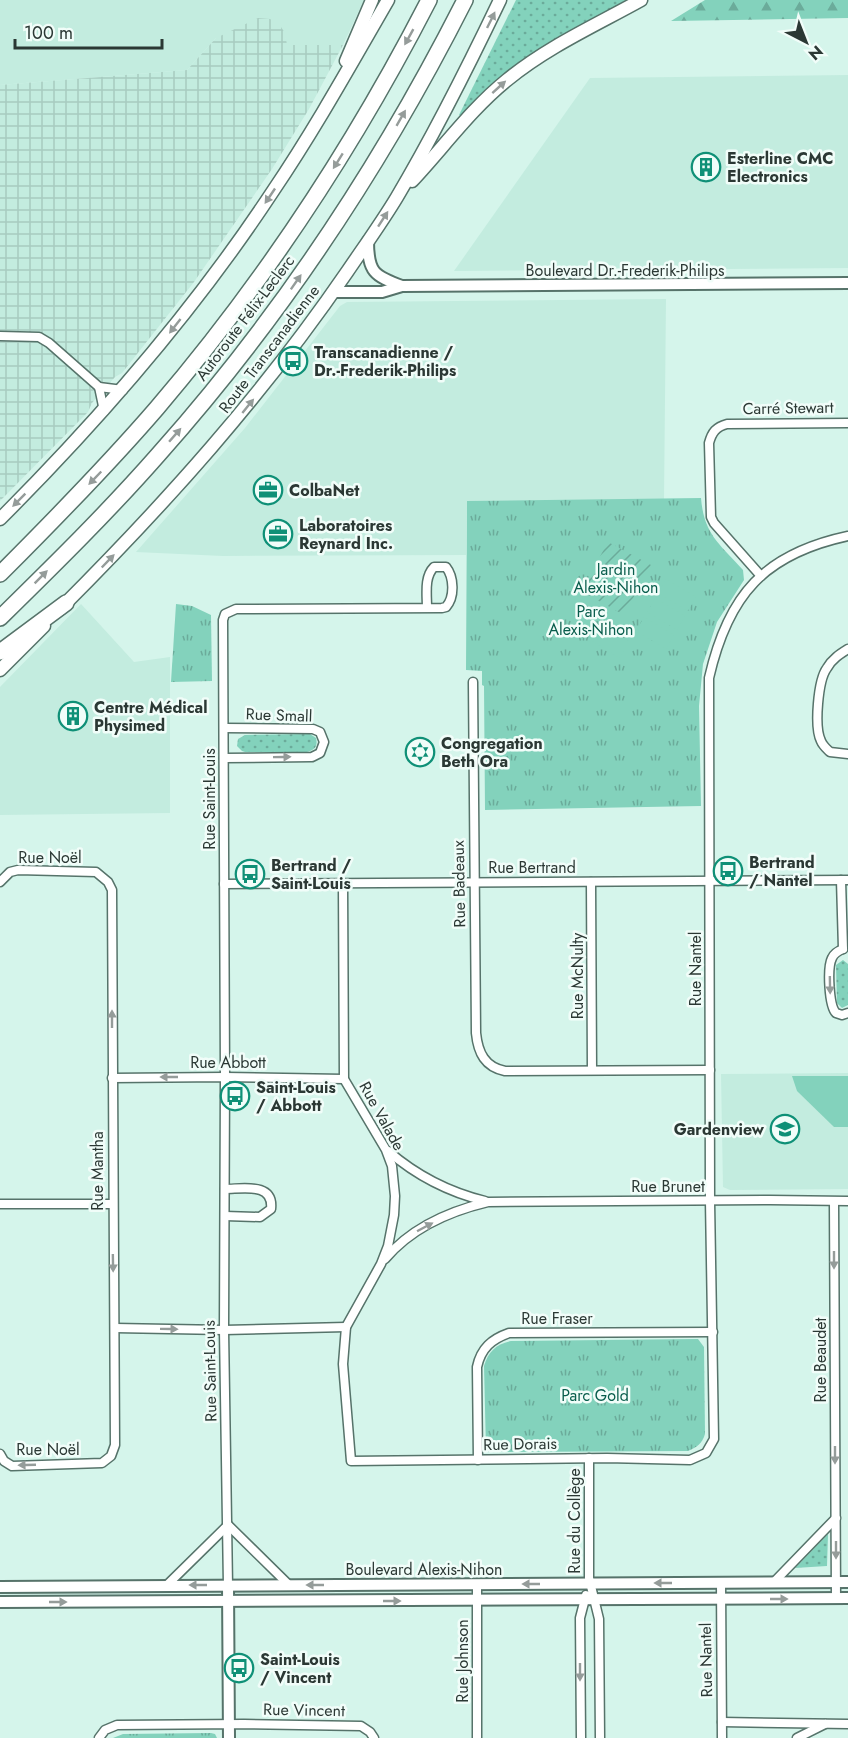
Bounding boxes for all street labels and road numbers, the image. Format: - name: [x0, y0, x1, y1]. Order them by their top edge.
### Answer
- street label: Autoroute Félix-Leclerc: [190, 250, 300, 386]
- street label: Boulevard Dr.-Frederik-Philips: [526, 259, 724, 282]
- street label: Route Transcanadienne: [213, 280, 325, 418]
- street label: Carré Stewart: [742, 396, 834, 420]
- street label: Rue Small: [245, 702, 313, 728]
- street label: Rue Saint-Louis: [198, 748, 221, 850]
- street label: Rue Badeaux: [447, 840, 471, 928]
- street label: Rue Noël: [18, 846, 82, 869]
- street label: Rue Bertrand: [488, 856, 576, 879]
- street label: Rue McNulty: [566, 932, 589, 1019]
- street label: Rue Nantel: [684, 932, 707, 1006]
- street label: Rue Abbott: [190, 1051, 266, 1074]
- street label: Rue Valade: [354, 1077, 410, 1155]
- street label: Rue Mantha: [86, 1131, 109, 1211]
- street label: Rue Brunet: [631, 1175, 705, 1198]
- street label: Rue Fraser: [521, 1307, 593, 1330]
- street label: Rue Beaudet: [809, 1317, 832, 1402]
- street label: Rue Saint-Louis: [198, 1320, 222, 1422]
- street label: Rue Dorais: [483, 1432, 557, 1456]
- street label: Rue Noël: [16, 1438, 80, 1461]
- street label: Rue du Collège: [563, 1468, 586, 1574]
- street label: Boulevard Alexis-Nihon: [346, 1558, 502, 1581]
- street label: Rue Johnson: [451, 1619, 474, 1703]
- street label: Rue Nantel: [694, 1622, 718, 1698]
- street label: Rue Vincent: [263, 1698, 345, 1722]

